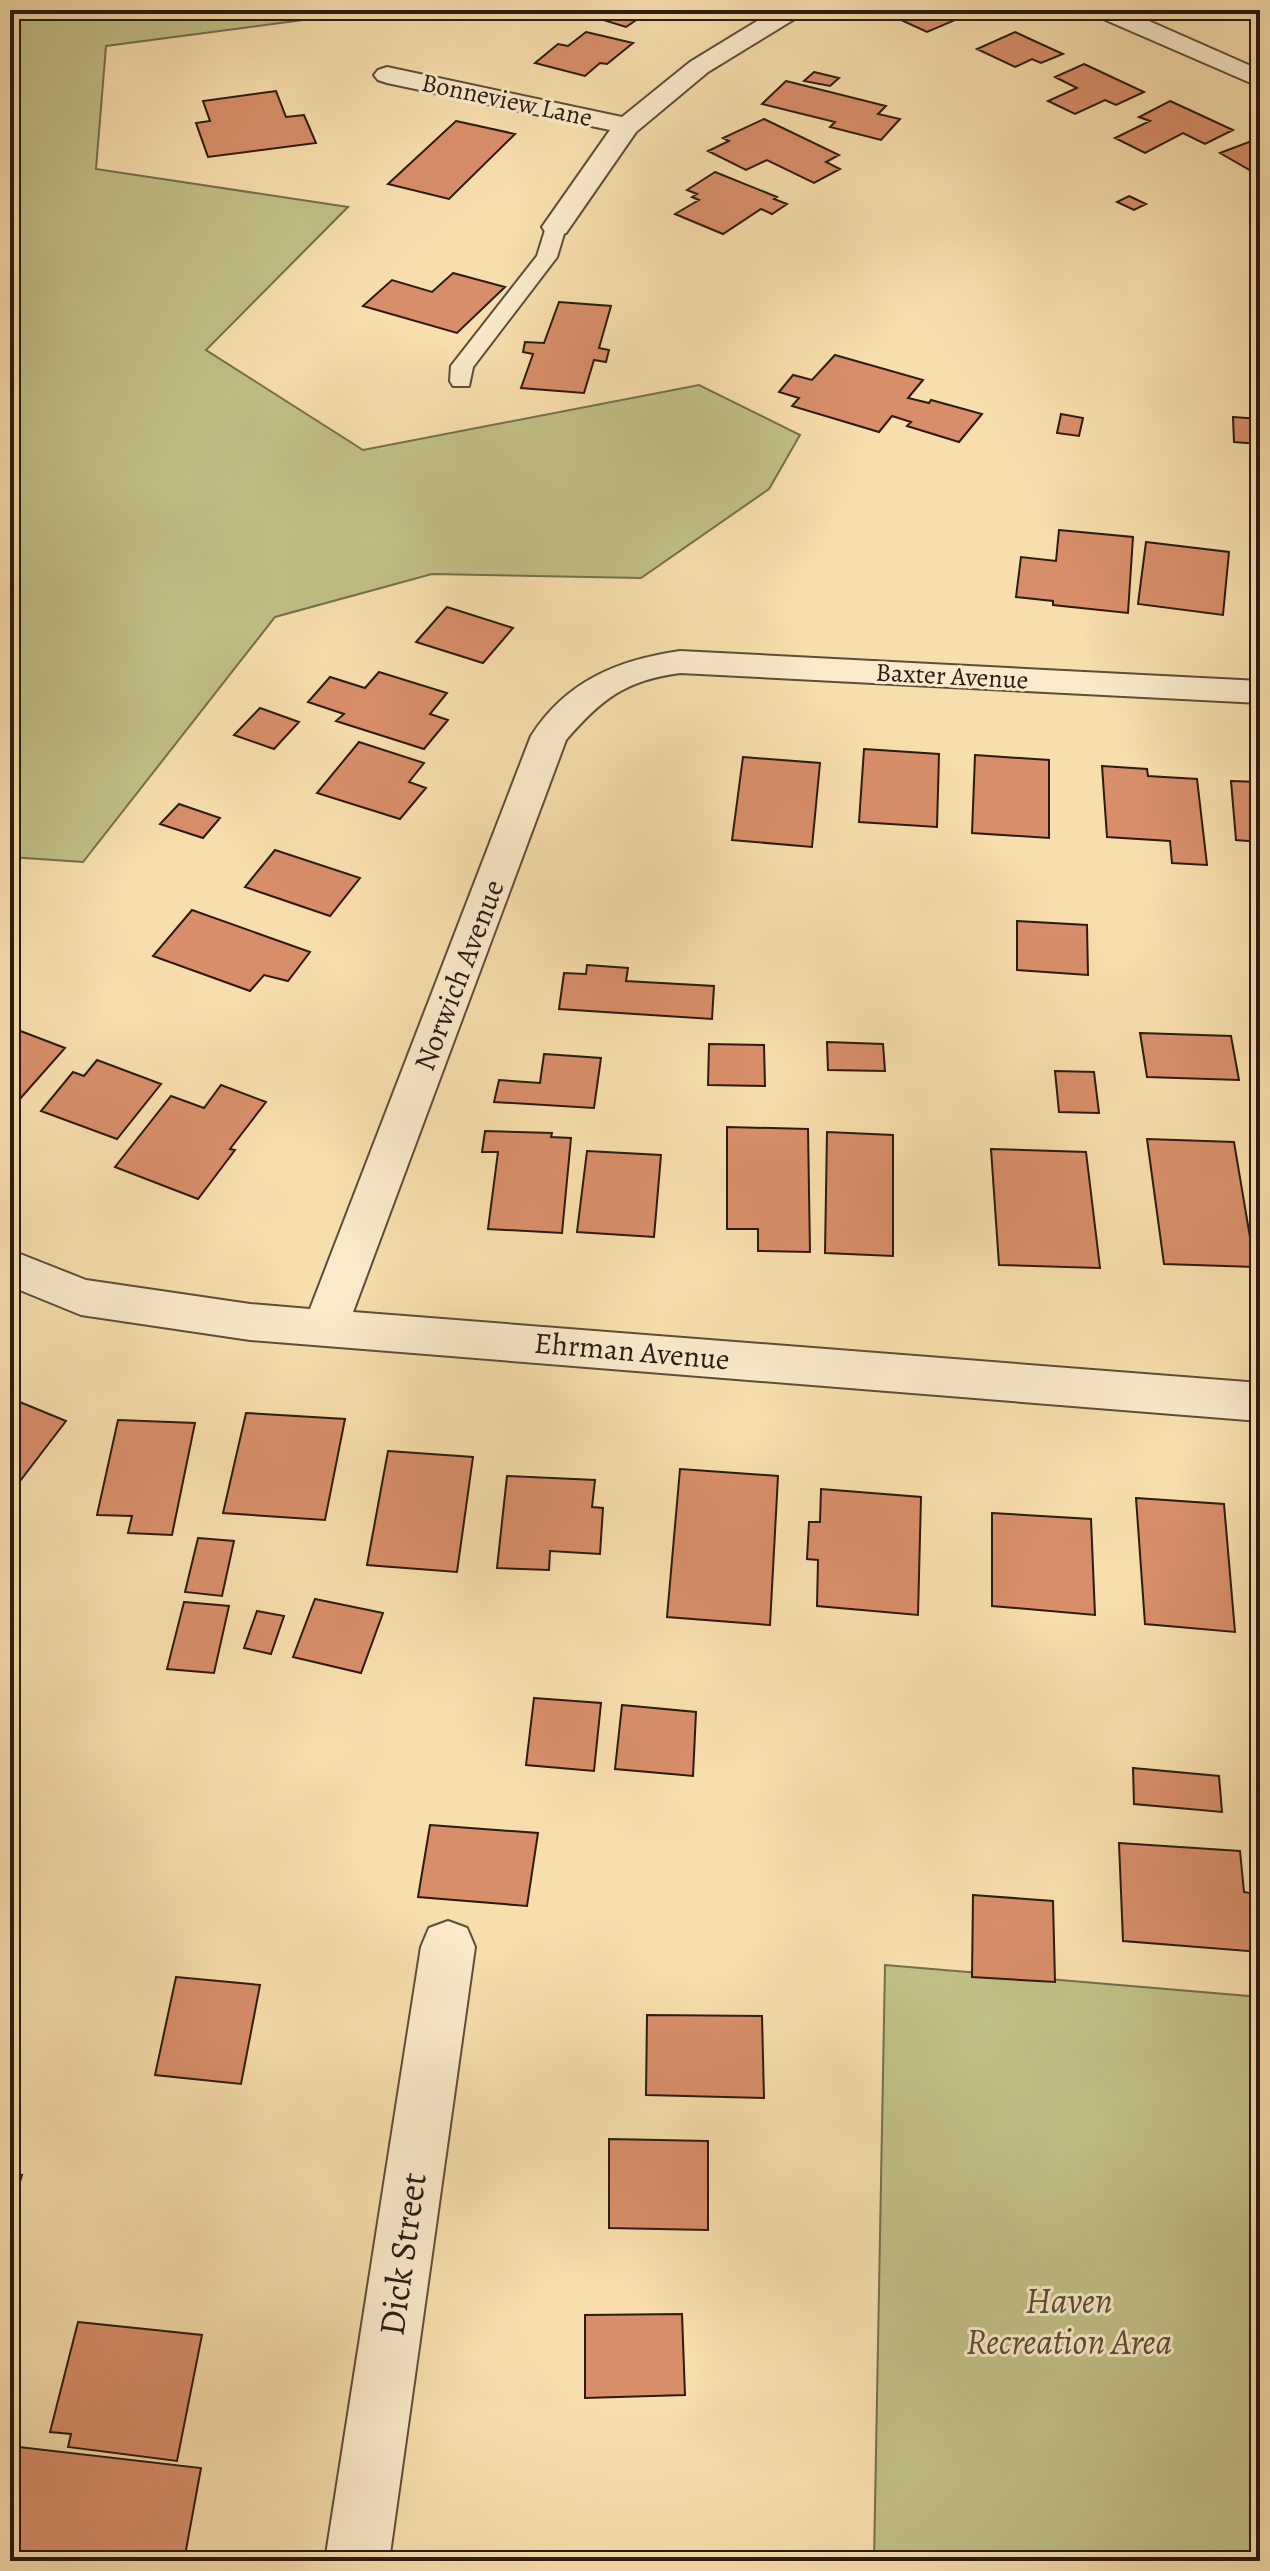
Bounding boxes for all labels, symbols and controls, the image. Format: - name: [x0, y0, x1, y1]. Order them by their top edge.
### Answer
- street label: Bonneview Lane: [418, 65, 596, 135]
- street label: Baxter Avenue: [875, 655, 1029, 697]
- street label: Norwich Avenue: [404, 874, 514, 1076]
- street label: Ehrman Avenue: [533, 1323, 731, 1379]
- street label: Dick Street: [366, 2169, 438, 2339]
- park label: Haven Recreation Area: [966, 2276, 1172, 2366]

